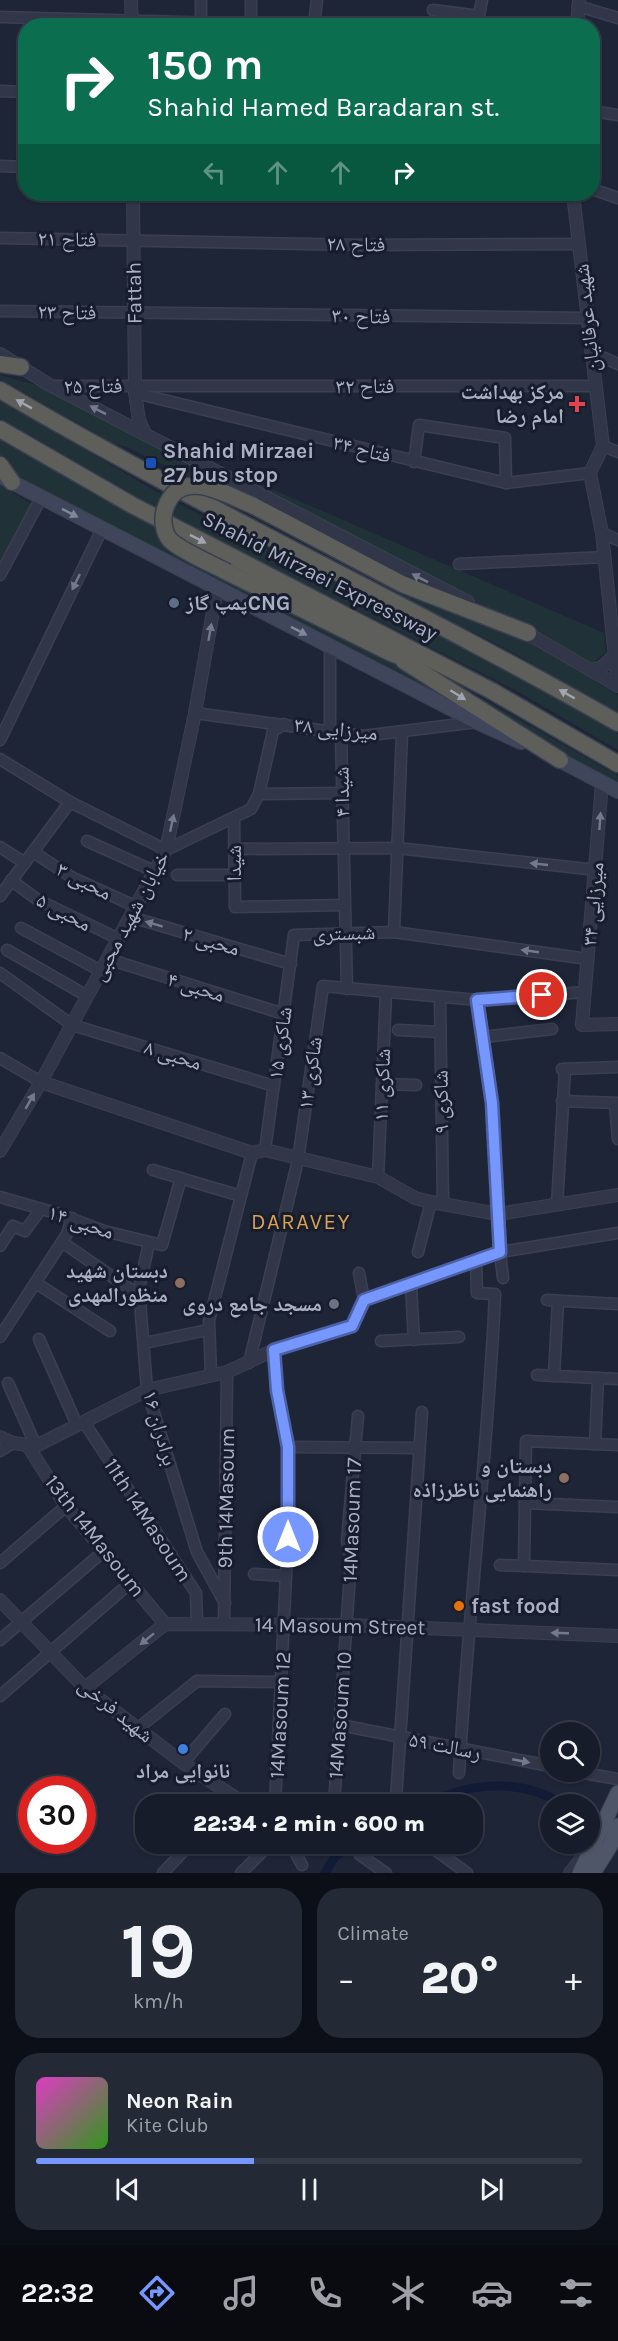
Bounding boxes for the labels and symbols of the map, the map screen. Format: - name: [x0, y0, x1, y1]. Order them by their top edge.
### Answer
- street label: فتاح ۲۱: [37, 226, 97, 253]
- street label: فتاح ۲۸: [326, 231, 386, 258]
- street label: Fattah: [121, 262, 147, 324]
- street label: شهید عرفانیان: [569, 263, 605, 373]
- street label: فتاح ۲۳: [37, 299, 97, 326]
- street label: فتاح ۳۰: [331, 303, 391, 330]
- street label: فتاح ۲۵: [63, 373, 123, 400]
- street label: فتاح ۳۲: [336, 374, 394, 399]
- place label: مرکز بهداشت امام رضا: [461, 380, 564, 430]
- marker: مرکز بهداشت امام رضا: [568, 395, 586, 413]
- one-way arrow: [15, 399, 32, 409]
- one-way arrow: [89, 405, 106, 415]
- street label: فتاح ۳۴: [330, 430, 393, 469]
- place label: Shahid Mirzaei 27 bus stop: [163, 439, 314, 487]
- marker: Shahid Mirzaei 27 bus stop: [144, 456, 158, 470]
- street label: Shahid Mirzaei Expressway: [199, 506, 442, 646]
- one-way arrow: [62, 508, 79, 518]
- one-way arrow: [190, 534, 207, 544]
- one-way arrow: [411, 573, 428, 582]
- one-way arrow: [71, 574, 81, 591]
- place label: پمپ گازCNG: [185, 591, 290, 615]
- marker: پمپ گازCNG: [167, 596, 181, 610]
- one-way arrow: [205, 622, 214, 641]
- one-way arrow: [291, 626, 308, 636]
- one-way arrow: [450, 689, 466, 700]
- one-way arrow: [558, 689, 575, 699]
- street label: میرزایی ۳۸: [293, 713, 379, 746]
- street label: شیدا ۴: [330, 766, 354, 818]
- one-way arrow: [595, 811, 605, 830]
- one-way arrow: [168, 813, 177, 832]
- street label: شیدا: [222, 845, 246, 881]
- street label: خیابان شهید محبی: [86, 847, 175, 985]
- street label: محبی ۳: [52, 857, 116, 906]
- one-way arrow: [529, 859, 548, 869]
- street label: میرزایی ۳۴: [577, 861, 610, 947]
- street label: محبی ۵: [32, 888, 95, 937]
- one-way arrow: [145, 919, 163, 928]
- street label: شبستری: [312, 920, 376, 946]
- street label: محبی ۲: [179, 921, 242, 962]
- one-way arrow: [520, 946, 539, 955]
- street label: محبی ۴: [164, 967, 228, 1008]
- pin: [516, 969, 567, 1020]
- street label: شاکری ۱۵: [263, 1005, 297, 1081]
- street label: محبی ۸: [141, 1035, 205, 1076]
- street label: شاکری ۱۳: [293, 1035, 327, 1111]
- street label: شاکری ۱۱: [369, 1048, 395, 1122]
- street label: شاکری ۹: [428, 1070, 454, 1134]
- one-way arrow: [25, 1092, 35, 1109]
- street label: محبی ۱۴: [45, 1200, 117, 1245]
- district label: DARAVEY: [251, 1209, 351, 1235]
- place label: دبستان شهید منظورالمهدی: [66, 1259, 168, 1307]
- marker: دبستان شهید منظورالمهدی: [173, 1276, 187, 1290]
- place label: مسجد جامع دروی: [182, 1292, 322, 1318]
- marker: مسجد جامع دروی: [327, 1297, 341, 1311]
- street label: برادران ۱۶: [138, 1388, 182, 1468]
- street label: 9th 14Masoum: [213, 1427, 239, 1569]
- street label: 11th 14Masoum: [99, 1454, 197, 1586]
- place label: دبستان و راهنمایی ناظرزاذه: [413, 1454, 552, 1503]
- street label: 14Masoum 17: [338, 1457, 366, 1583]
- street label: 13th 14Masoum: [40, 1470, 150, 1602]
- marker: دبستان و راهنمایی ناظرزاذه: [557, 1471, 571, 1485]
- position arrow: [256, 1505, 320, 1569]
- place label: fast food: [471, 1594, 560, 1618]
- marker: fast food: [452, 1599, 466, 1613]
- street label: 14 Masoum Street: [255, 1613, 426, 1639]
- one-way arrow: [550, 1629, 569, 1638]
- one-way arrow: [139, 1632, 154, 1644]
- street label: 14Masoum 12: [265, 1651, 295, 1779]
- street label: 14Masoum 10: [324, 1651, 356, 1779]
- street label: شهید فرخی: [73, 1673, 158, 1748]
- street label: رسالت ۵۹: [407, 1727, 483, 1765]
- marker: نانوایی مراد: [176, 1742, 190, 1756]
- one-way arrow: [511, 1756, 530, 1765]
- place label: نانوایی مراد: [136, 1759, 230, 1784]
- speed limit sign: 30: [18, 1776, 96, 1854]

